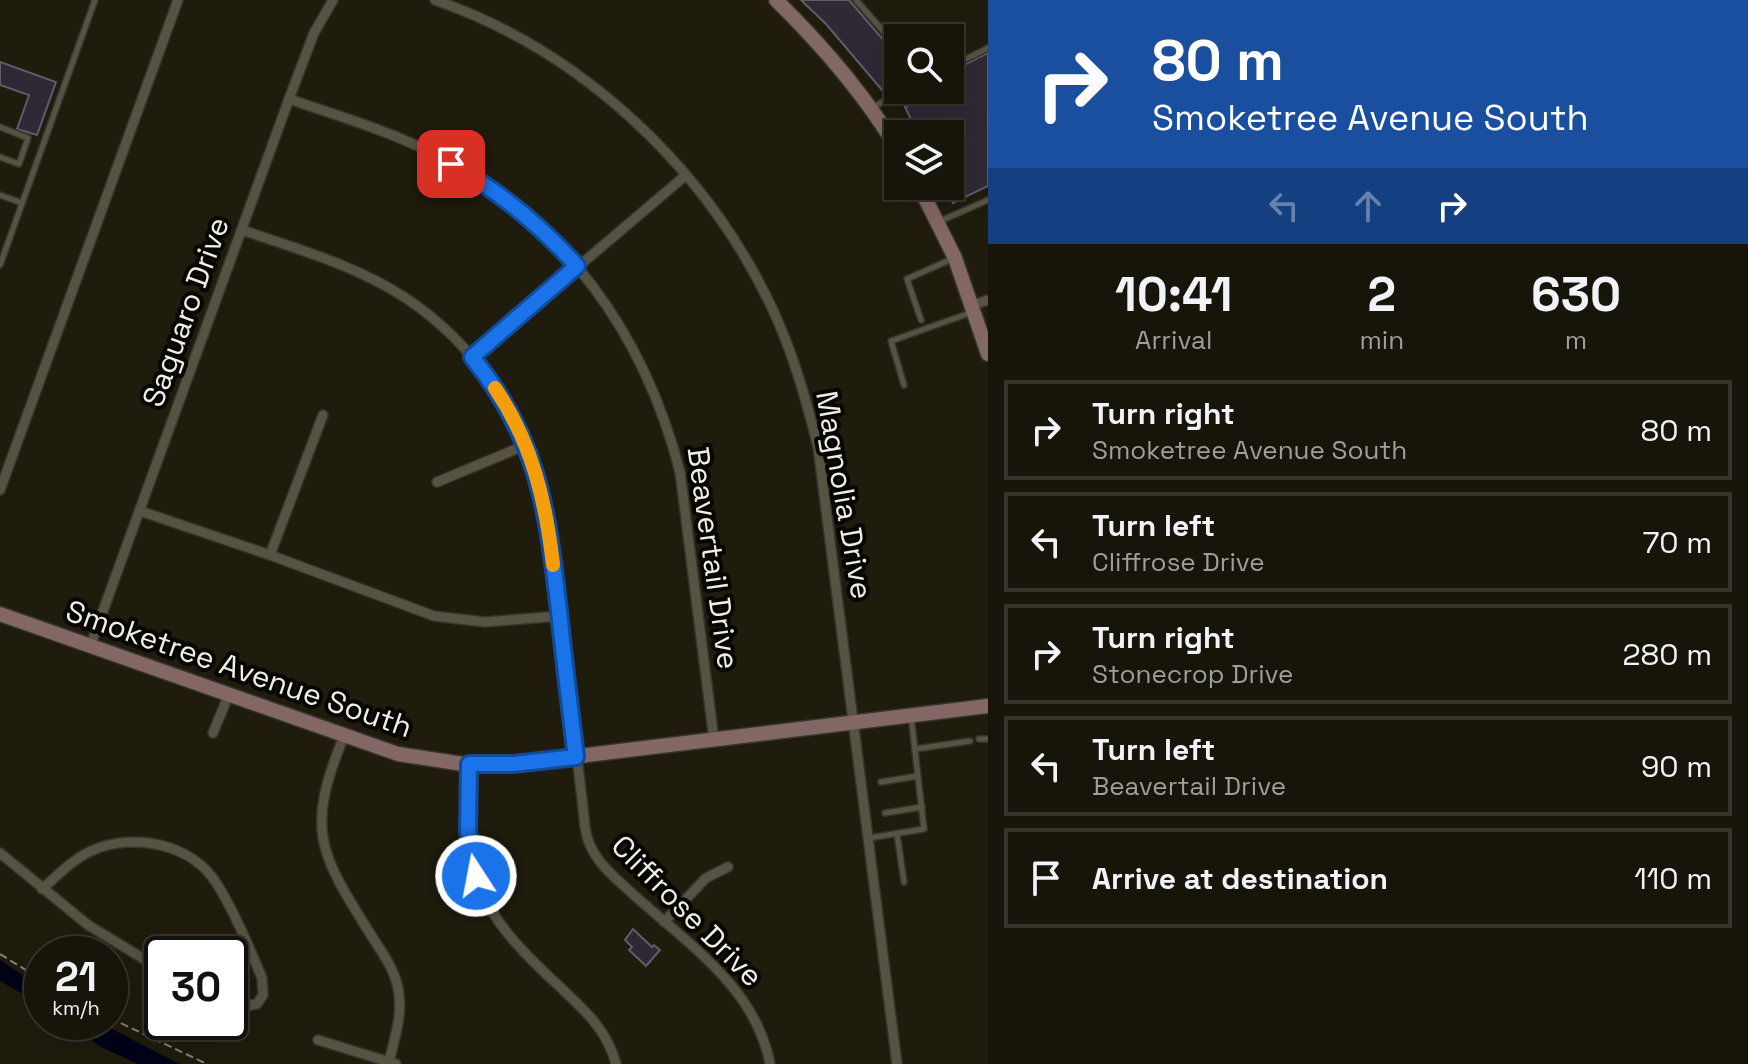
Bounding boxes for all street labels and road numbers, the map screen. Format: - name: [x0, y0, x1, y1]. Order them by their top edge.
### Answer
- street label: Saguaro Drive: [133, 212, 238, 412]
- street label: Magnolia Drive: [807, 388, 882, 602]
- street label: Beavertail Drive: [679, 444, 748, 672]
- street label: Smoketree Avenue South: [61, 591, 417, 746]
- street label: Cliffrose Drive: [603, 826, 772, 995]

